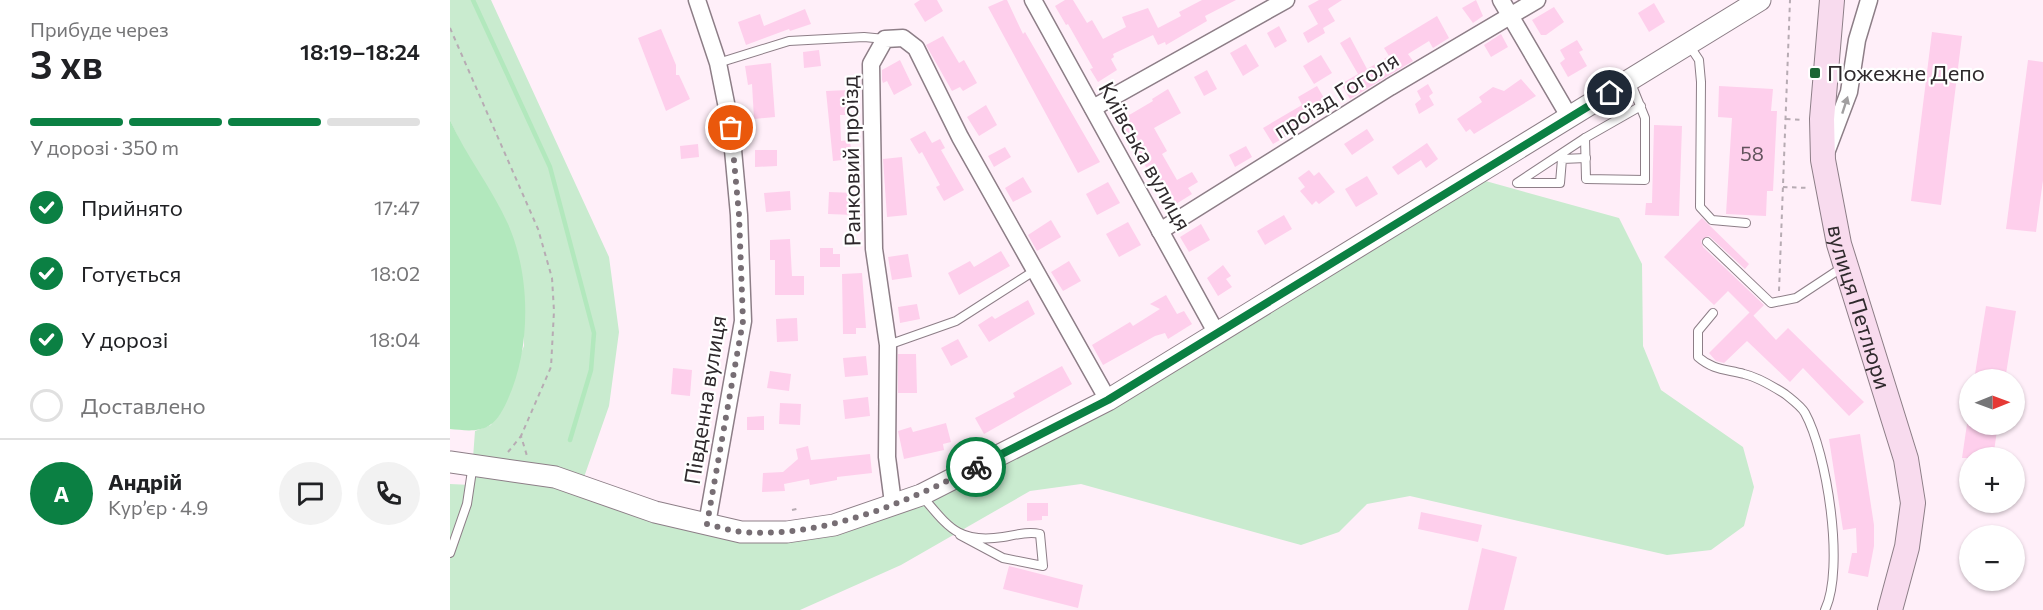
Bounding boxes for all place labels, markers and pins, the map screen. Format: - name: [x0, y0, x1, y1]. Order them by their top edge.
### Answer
- place label: Пожежне Депо: [1827, 59, 1985, 86]
- marker: Пожежне Депо: [1808, 66, 1822, 80]
- pin: [1584, 67, 1635, 118]
- pin: [705, 102, 756, 153]

